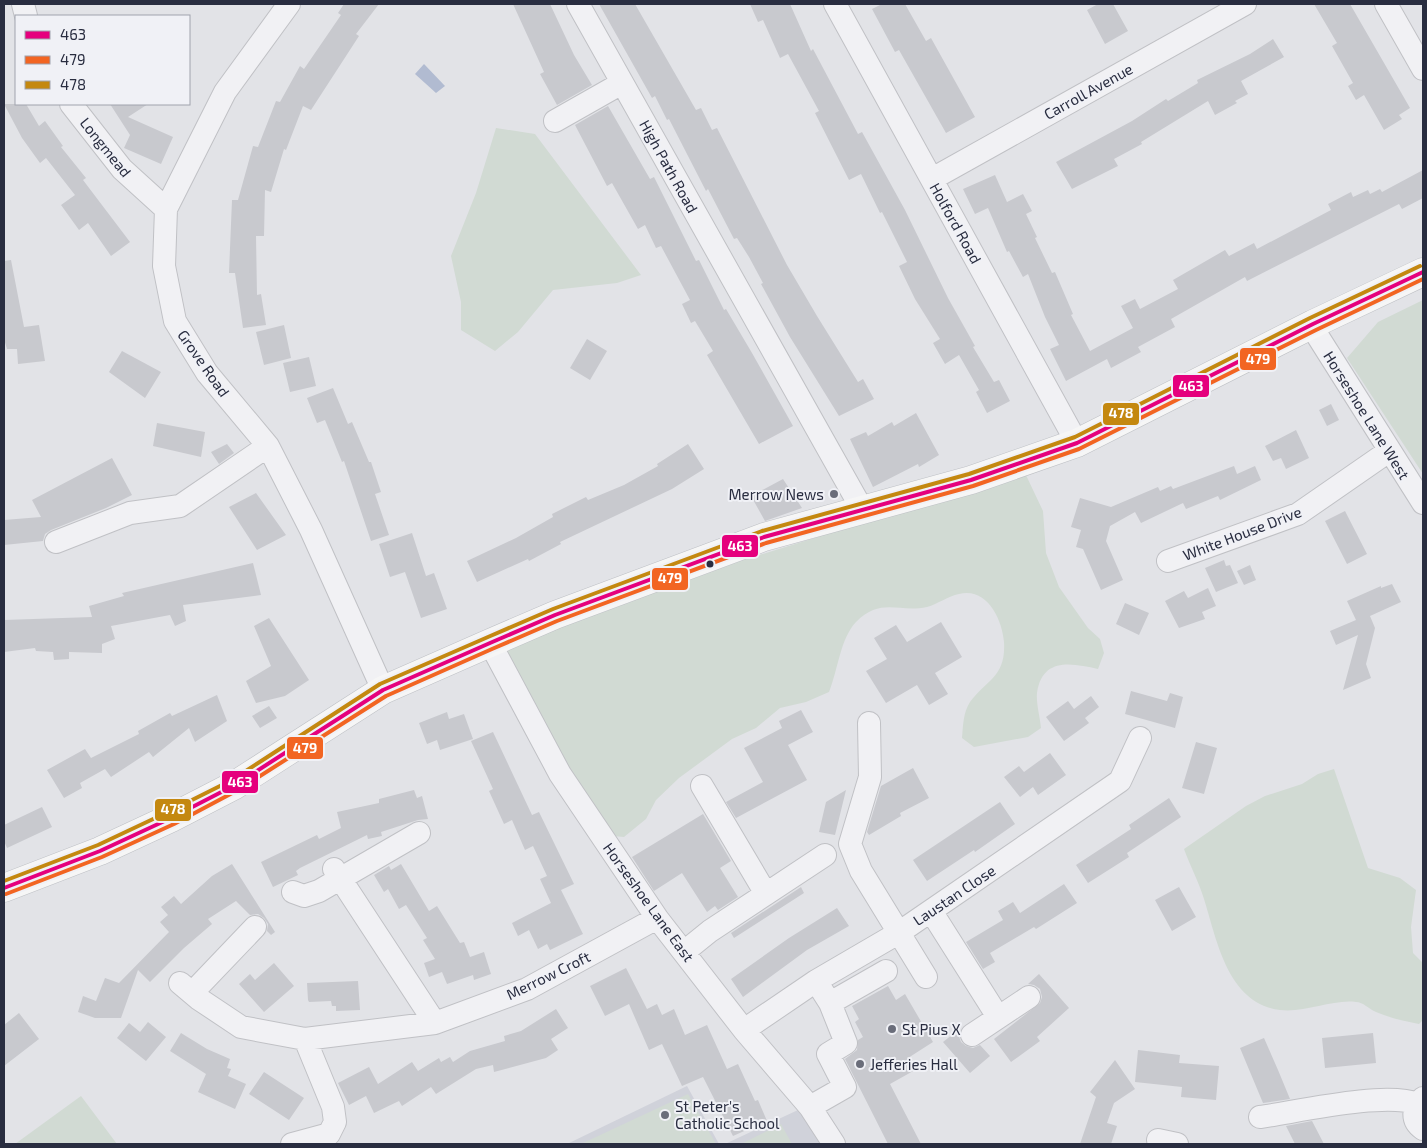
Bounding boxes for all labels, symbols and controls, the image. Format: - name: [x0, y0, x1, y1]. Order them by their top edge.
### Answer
- legend: [15, 15, 190, 105]
- text: 463: [60, 25, 86, 43]
- text: 479: [60, 50, 86, 68]
- street label: Carroll Avenue: [1040, 59, 1136, 123]
- text: 478: [60, 75, 86, 93]
- street label: Longmead: [77, 114, 135, 180]
- street label: High Path Road: [636, 116, 702, 216]
- street label: Holford Road: [926, 180, 986, 266]
- street label: Grove Road: [174, 326, 234, 400]
- line badge: 479: [1239, 347, 1277, 371]
- street label: Horseshoe Lane West: [1320, 348, 1414, 483]
- text: 479: [1246, 350, 1270, 367]
- line badge: 463: [1172, 374, 1210, 398]
- text: 463: [1178, 377, 1204, 394]
- line badge: 478: [1102, 402, 1140, 426]
- text: 478: [1108, 404, 1134, 421]
- place label: Merrow News: [728, 485, 824, 503]
- marker: Merrow News: [828, 488, 840, 500]
- street label: White House Drive: [1180, 502, 1304, 564]
- line badge: 463: [721, 534, 759, 558]
- text: 463: [727, 537, 753, 554]
- unlabelled marker: [705, 559, 715, 569]
- line badge: 479: [651, 567, 689, 591]
- text: 479: [658, 569, 682, 586]
- line badge: 479: [286, 736, 324, 760]
- text: 479: [293, 739, 317, 756]
- line badge: 463: [221, 770, 259, 794]
- text: 463: [227, 773, 253, 790]
- line badge: 478: [154, 798, 192, 822]
- text: 478: [160, 800, 186, 817]
- street label: Horseshoe Lane East: [600, 839, 698, 965]
- street label: Laustan Close: [909, 861, 999, 929]
- street label: Merrow Croft: [503, 947, 593, 1003]
- place label: St Pius X: [902, 1020, 961, 1038]
- marker: St Pius X: [886, 1023, 898, 1035]
- place label: Jefferies Hall: [870, 1055, 958, 1073]
- marker: Jefferies Hall: [854, 1058, 866, 1070]
- place label: St Peter's Catholic School: [675, 1097, 780, 1132]
- marker: St Peter's Catholic School: [659, 1109, 671, 1121]

